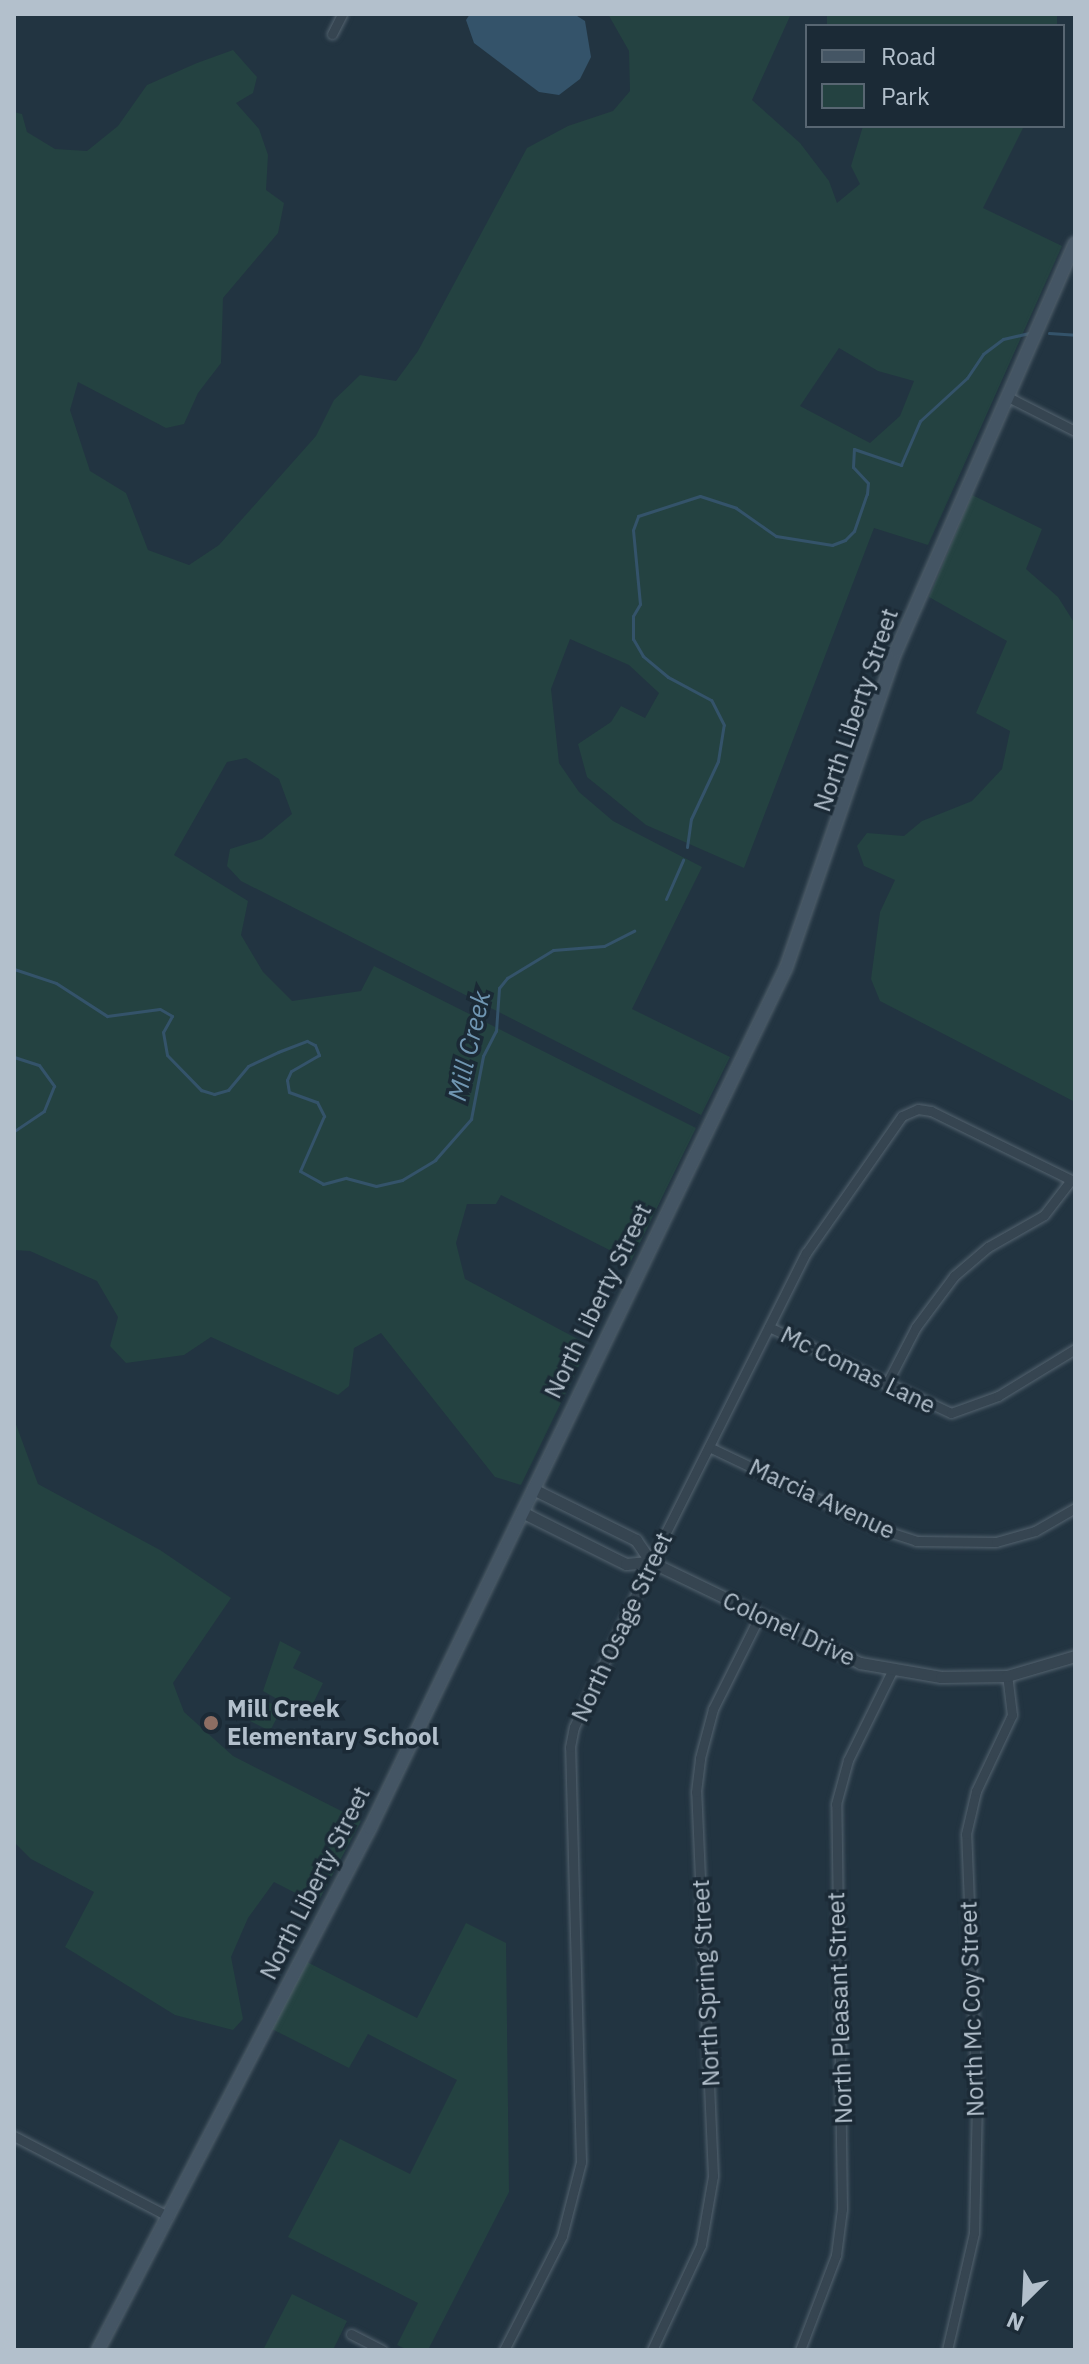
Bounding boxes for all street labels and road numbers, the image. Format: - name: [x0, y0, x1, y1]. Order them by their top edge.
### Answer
- street label: North Liberty Street: [808, 605, 904, 815]
- street label: North Liberty Street: [538, 1199, 658, 1403]
- street label: Mc Comas Lane: [776, 1320, 940, 1420]
- street label: Marcia Avenue: [744, 1453, 900, 1545]
- street label: North Osage Street: [565, 1528, 679, 1726]
- street label: Colonel Drive: [718, 1586, 860, 1672]
- street label: North Liberty Street: [254, 1782, 376, 1984]
- street label: North Spring Street: [686, 1879, 726, 2087]
- street label: North Pleasant Street: [822, 1891, 858, 2125]
- street label: North Mc Coy Street: [954, 1901, 990, 2117]

